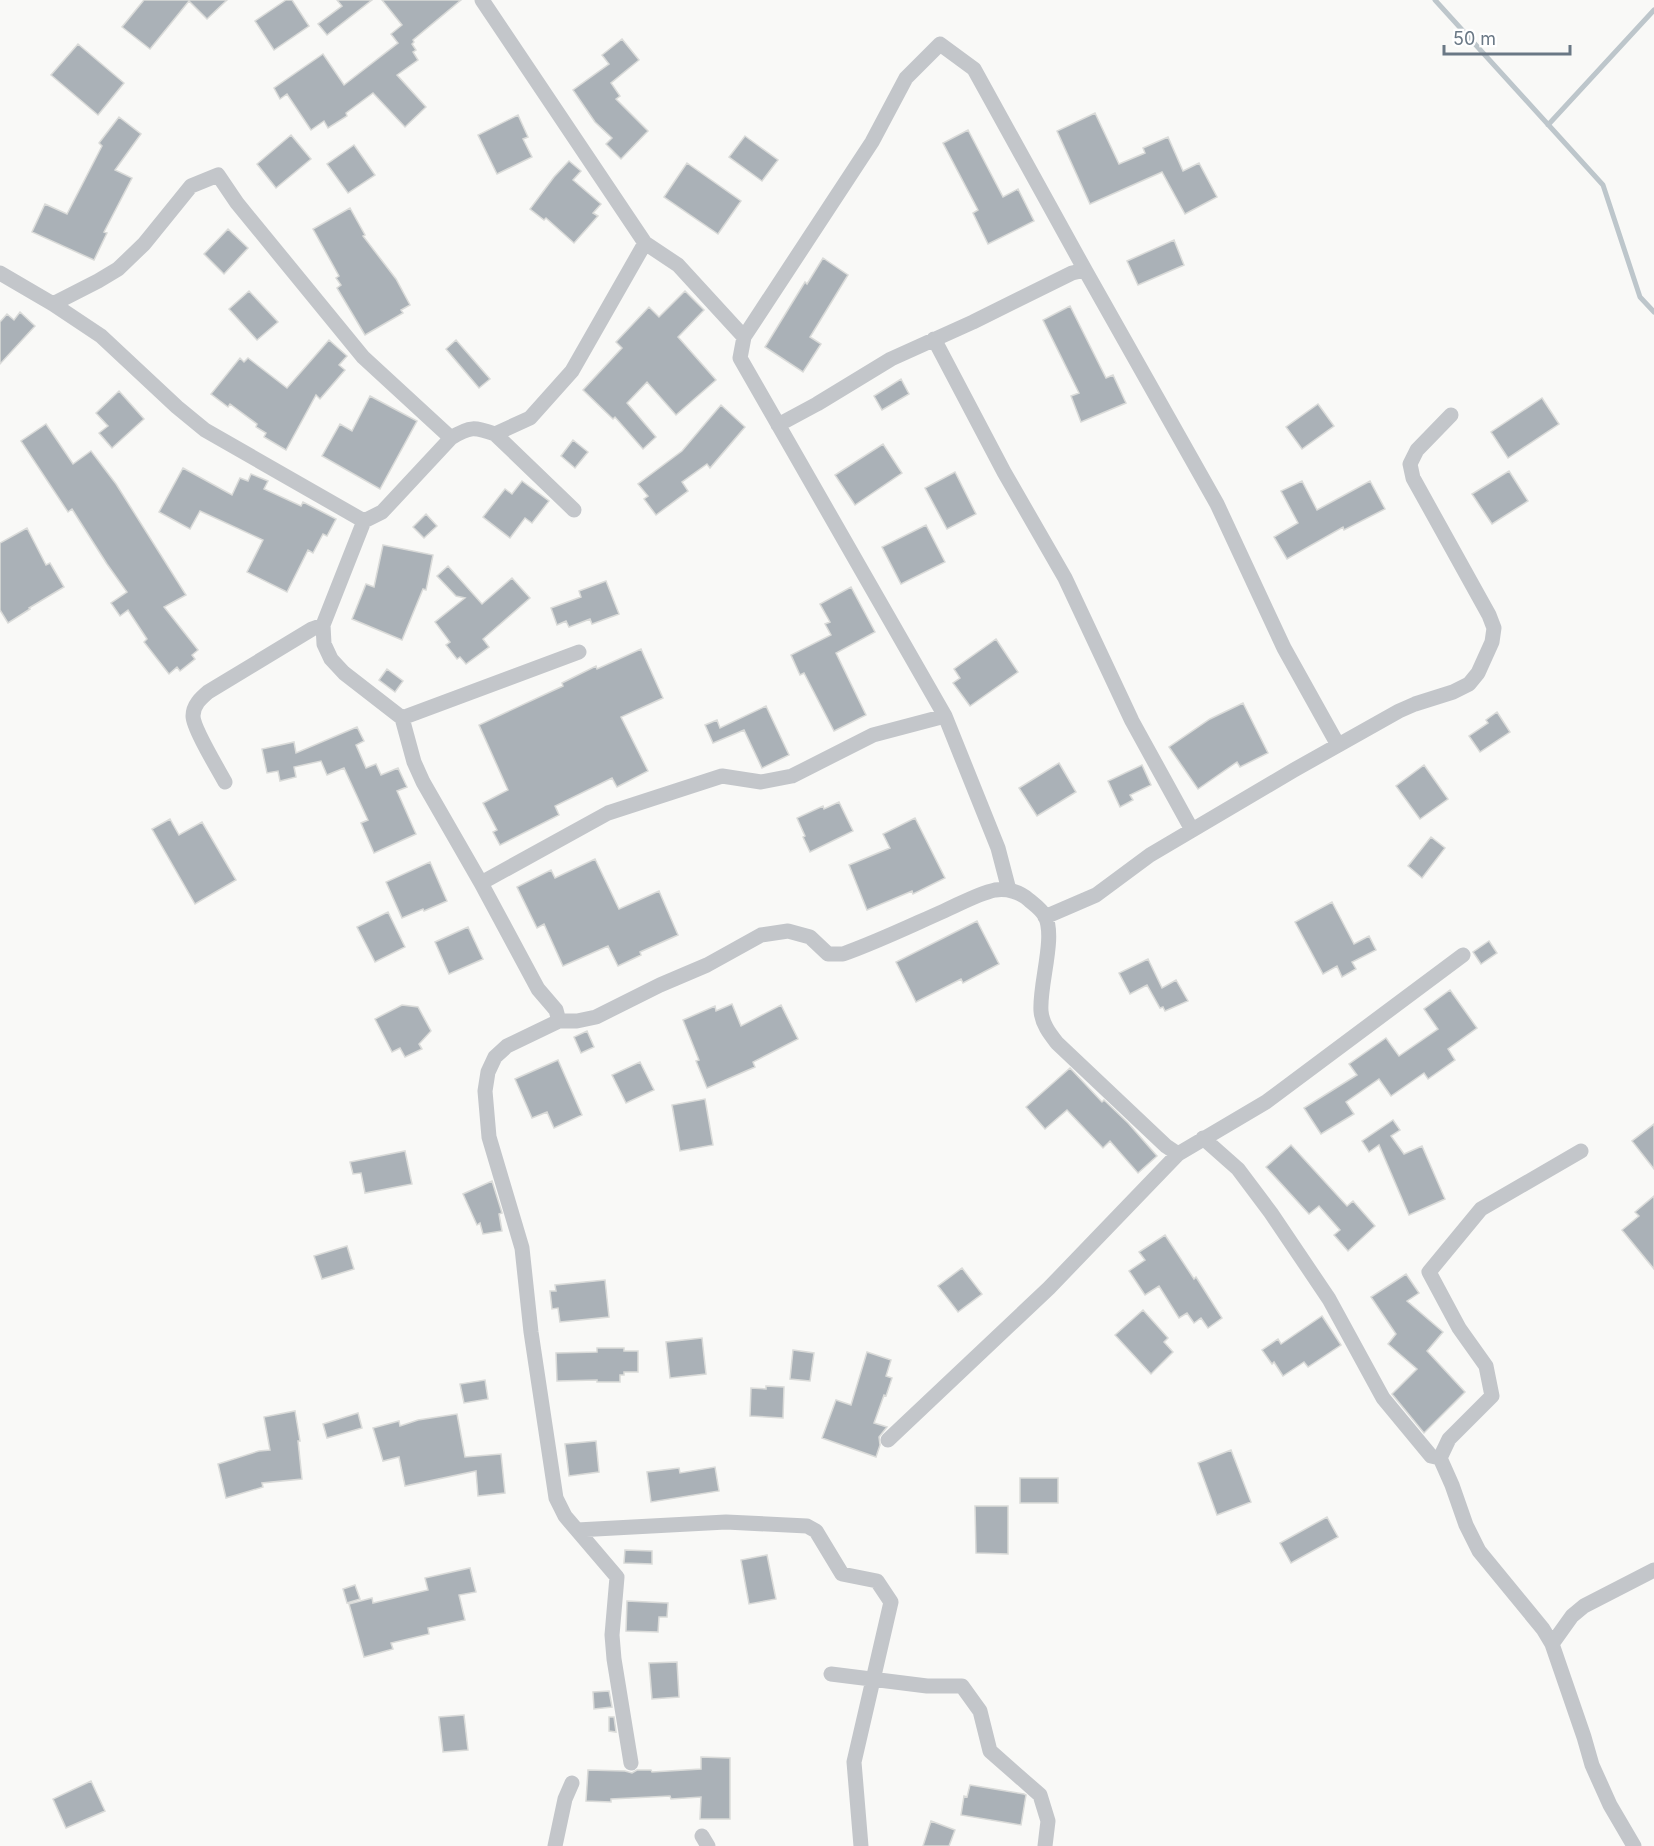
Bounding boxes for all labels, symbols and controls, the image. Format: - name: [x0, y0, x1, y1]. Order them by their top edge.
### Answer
- scale bar: [1444, 18, 1570, 56]
- text: 50 m: [1453, 28, 1496, 49]

